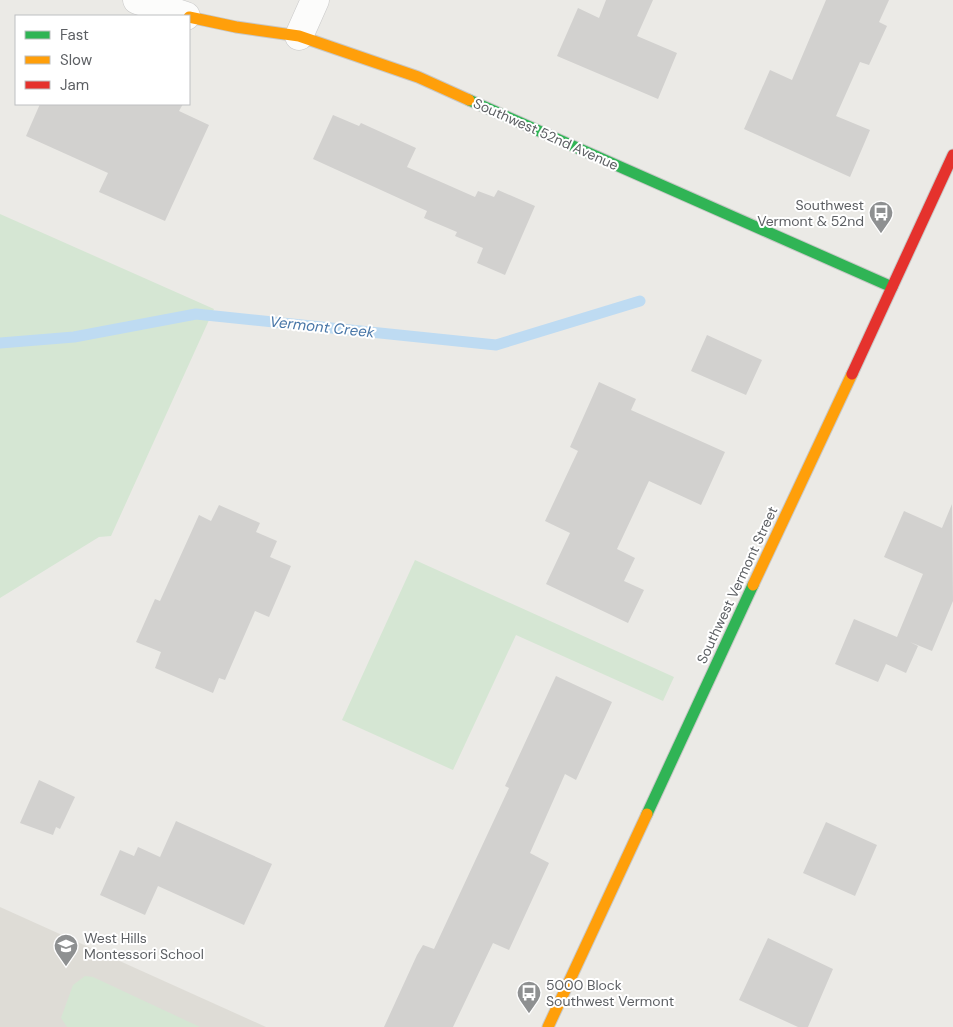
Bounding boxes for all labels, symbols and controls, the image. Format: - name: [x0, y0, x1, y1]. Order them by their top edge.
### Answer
- legend: [15, 15, 190, 105]
- text: Fast: [60, 25, 89, 45]
- text: Slow: [60, 50, 93, 70]
- text: Jam: [60, 75, 89, 95]
- street label: Southwest 52nd Avenue: [471, 94, 621, 174]
- place label: Southwest Vermont & 52nd: [757, 196, 864, 230]
- bus stop icon: Southwest Vermont & 52nd: [868, 200, 894, 234]
- water label: Vermont Creek: [269, 312, 376, 342]
- street label: Southwest Vermont Street: [693, 503, 781, 667]
- place label: West Hills Montessori School: [84, 929, 204, 963]
- school or university icon: West Hills Montessori School: [53, 933, 79, 967]
- place label: 5000 Block Southwest Vermont: [546, 976, 674, 1010]
- bus stop icon: 5000 Block Southwest Vermont: [516, 980, 542, 1014]

